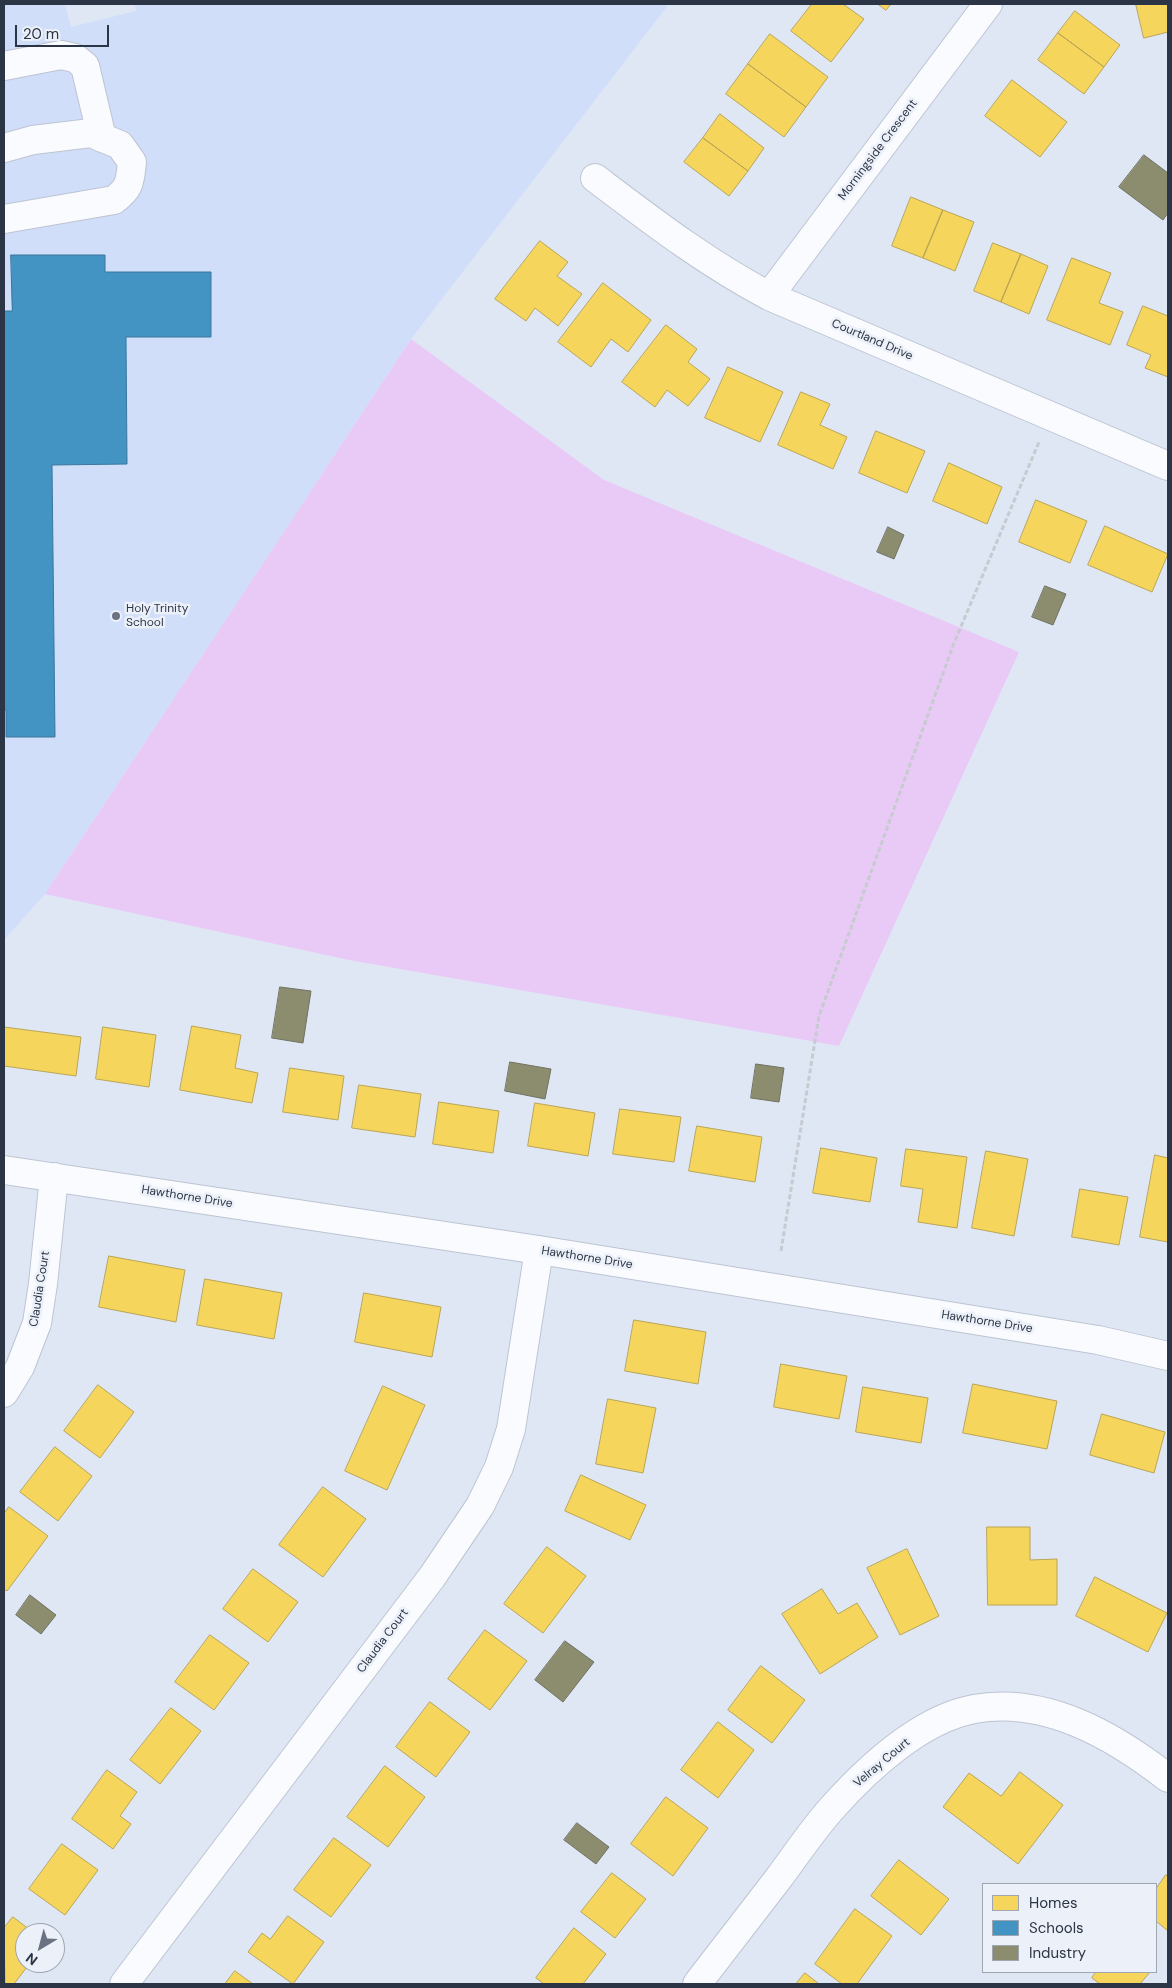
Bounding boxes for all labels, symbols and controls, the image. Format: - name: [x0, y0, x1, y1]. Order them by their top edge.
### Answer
- scale bar: [18, 15, 111, 47]
- text: 20 m: [23, 24, 59, 44]
- street label: Morningside Crescent: [835, 97, 921, 203]
- street label: Courtland Drive: [829, 316, 915, 364]
- place label: Holy Trinity School: [126, 602, 188, 630]
- marker: Holy Trinity School: [110, 610, 122, 622]
- street label: Hawthorne Drive: [140, 1183, 234, 1211]
- street label: Hawthorne Drive: [540, 1244, 634, 1272]
- street label: Claudia Court: [27, 1250, 53, 1328]
- street label: Hawthorne Drive: [940, 1308, 1034, 1336]
- street label: Claudia Court: [354, 1606, 412, 1676]
- street label: Velray Court: [851, 1735, 913, 1791]
- legend: [982, 1883, 1157, 1973]
- text: Homes: [1029, 1893, 1078, 1913]
- text: Schools: [1029, 1918, 1084, 1938]
- north arrow: [15, 1923, 65, 1973]
- text: Industry: [1029, 1943, 1086, 1963]
- text: N: [22, 1949, 41, 1969]

